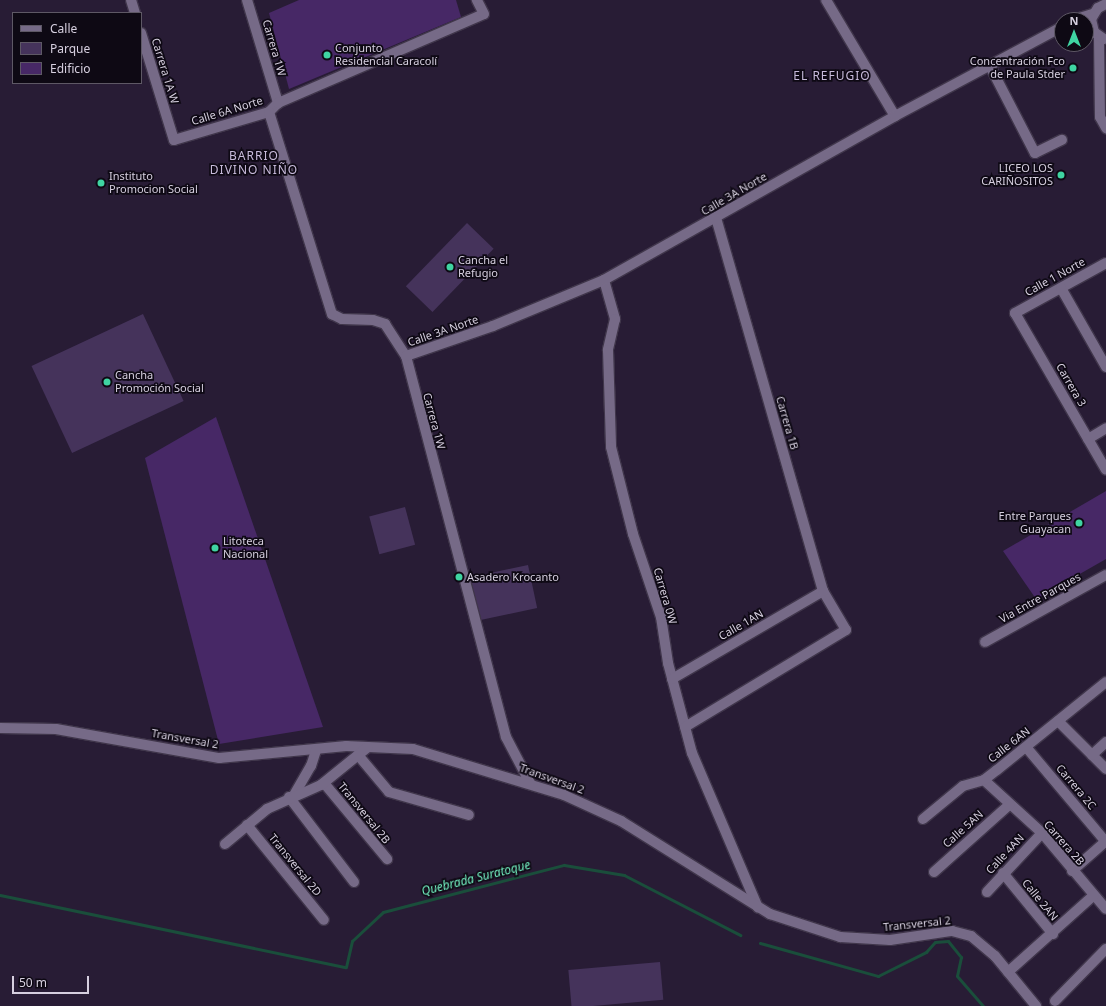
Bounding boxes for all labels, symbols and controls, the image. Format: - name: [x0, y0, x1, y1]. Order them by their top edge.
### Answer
- legend: [12, 12, 142, 84]
- north arrow: [1054, 12, 1094, 52]
- text: N: [1070, 13, 1078, 28]
- street label: Carrera 1W: [260, 18, 288, 78]
- text: Calle: [50, 20, 77, 37]
- street label: Carrera 1A W: [149, 37, 181, 105]
- text: Parque: [50, 40, 90, 57]
- place label: Conjunto Residencial Caracolí: [335, 42, 437, 68]
- marker: Conjunto Residencial Caracolí: [322, 50, 332, 60]
- place label: Concentración Fco de Paula Stder: [970, 55, 1065, 81]
- text: Edificio: [50, 60, 91, 77]
- marker: Concentración Fco de Paula Stder: [1068, 63, 1078, 73]
- district label: EL REFUGIO: [793, 69, 871, 83]
- street label: Calle 6A Norte: [190, 94, 264, 128]
- district label: BARRIO DIVINO NIÑO: [210, 149, 298, 177]
- place label: LICEO LOS CARIÑOSITOS: [981, 162, 1053, 188]
- place label: Instituto Promocion Social: [109, 170, 198, 196]
- street label: Calle 3A Norte: [699, 170, 769, 218]
- marker: LICEO LOS CARIÑOSITOS: [1056, 170, 1066, 180]
- marker: Instituto Promocion Social: [96, 178, 106, 188]
- place label: Cancha el Refugio: [458, 254, 508, 280]
- street label: Calle 1 Norte: [1023, 255, 1087, 299]
- marker: Cancha el Refugio: [445, 262, 455, 272]
- street label: Calle 3A Norte: [406, 313, 480, 349]
- street label: Carrera 3: [1053, 361, 1089, 409]
- place label: Cancha Promoción Social: [115, 369, 204, 395]
- marker: Cancha Promoción Social: [102, 377, 112, 387]
- street label: Carrera 1W: [420, 391, 448, 451]
- street label: Carrera 1B: [773, 395, 801, 451]
- place label: Entre Parques Guayacan: [999, 510, 1071, 536]
- marker: Entre Parques Guayacan: [1074, 518, 1084, 528]
- place label: Litoteca Nacional: [223, 535, 268, 561]
- marker: Litoteca Nacional: [210, 543, 220, 553]
- street label: Carrera 0W: [651, 566, 679, 626]
- place label: Asadero Krocanto: [467, 570, 559, 584]
- street label: Via Entre Parques: [997, 570, 1083, 626]
- marker: Asadero Krocanto: [454, 572, 464, 582]
- street label: Calle 1AN: [716, 607, 766, 643]
- street label: Calle 6AN: [985, 725, 1033, 765]
- street label: Transversal 2: [150, 727, 220, 751]
- street label: Transversal 2: [518, 761, 586, 797]
- street label: Carrera 2C: [1053, 762, 1099, 812]
- street label: Transversal 2B: [335, 780, 393, 846]
- street label: Calle 5AN: [940, 808, 986, 850]
- street label: Carrera 2B: [1041, 818, 1087, 868]
- street label: Transversal 2D: [266, 831, 324, 899]
- street label: Calle 4AN: [983, 831, 1027, 877]
- water label: Quebrada Suratoque: [420, 857, 532, 899]
- street label: Calle 2AN: [1019, 877, 1061, 923]
- street label: Transversal 2: [883, 914, 951, 934]
- scale bar: [14, 968, 91, 994]
- text: 50 m: [19, 974, 47, 991]

